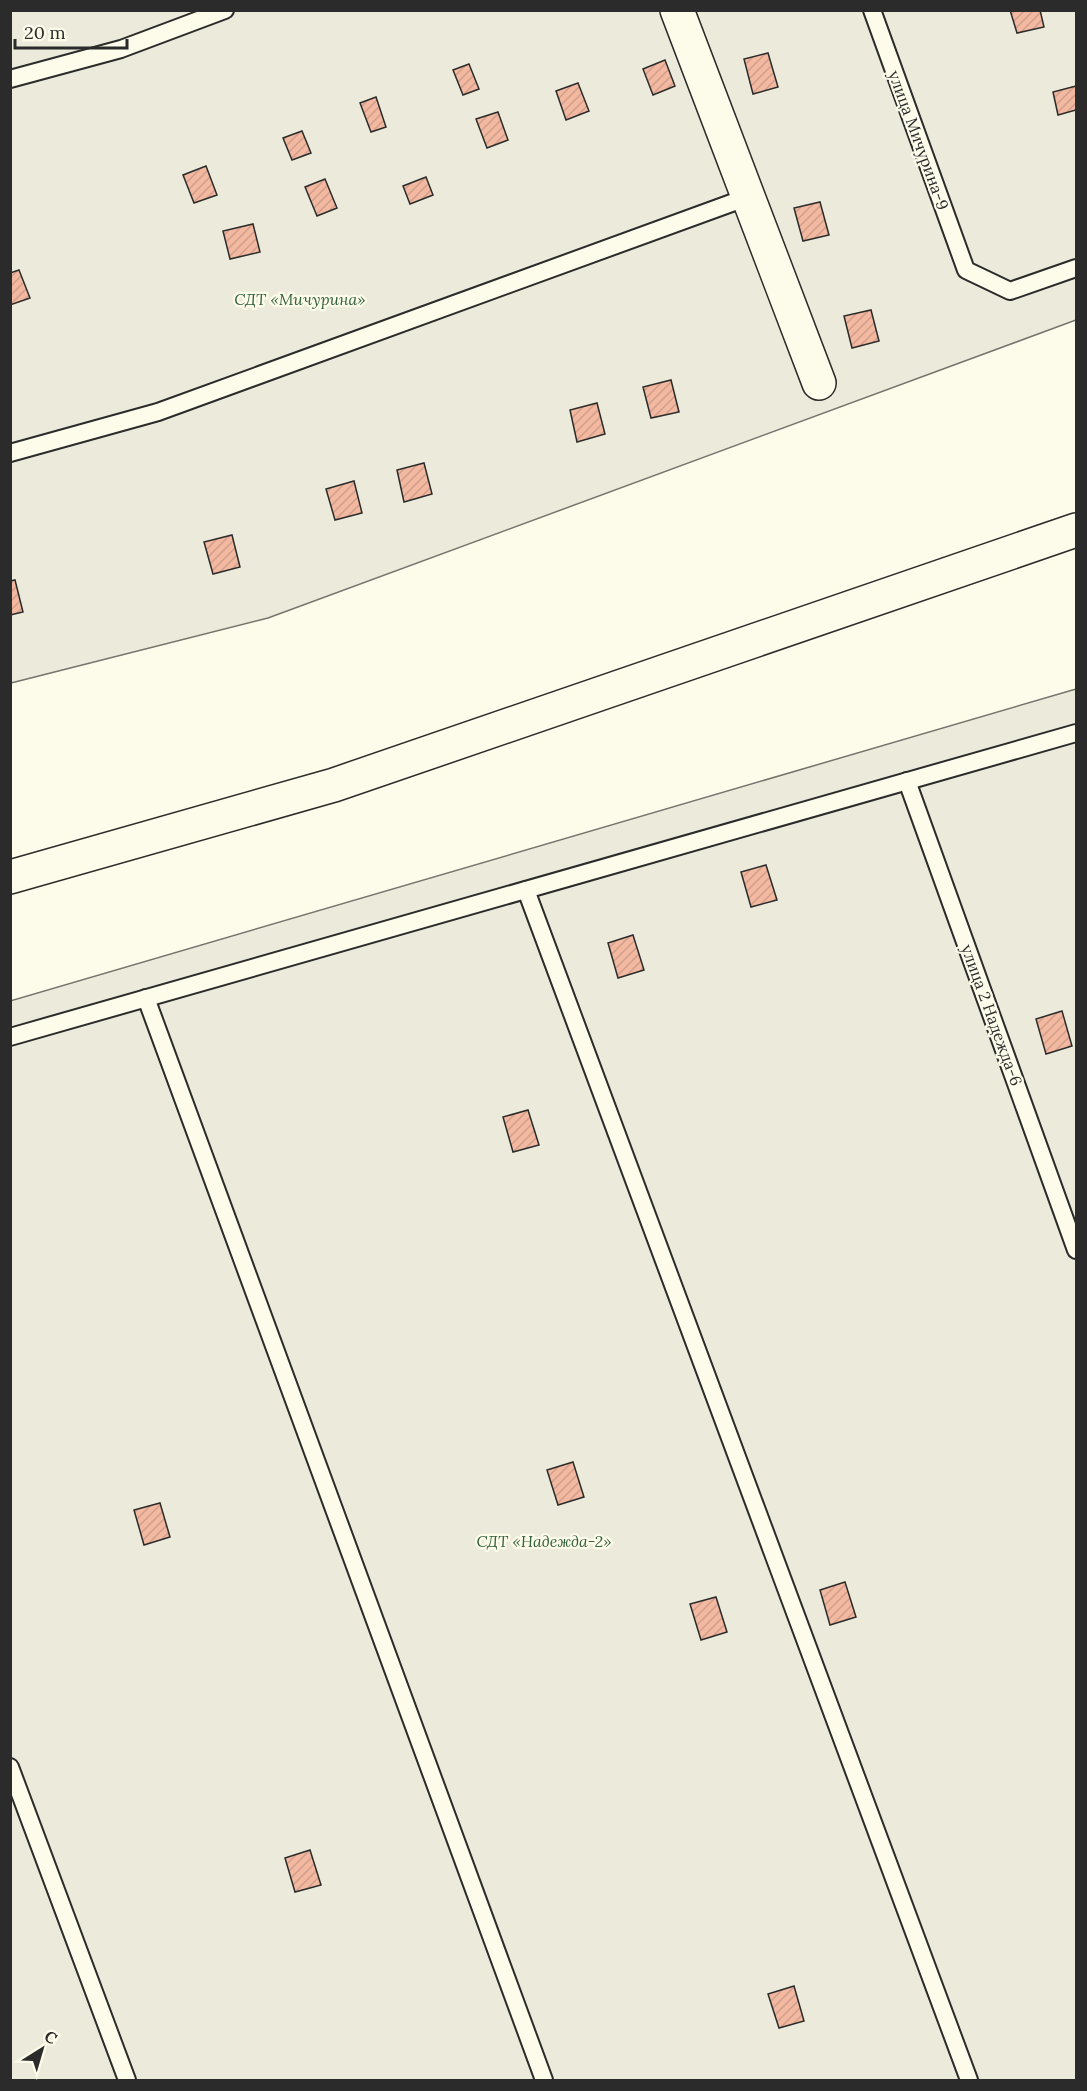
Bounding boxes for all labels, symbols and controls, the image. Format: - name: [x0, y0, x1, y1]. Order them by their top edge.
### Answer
- scale bar: [15, 12, 128, 50]
- text: 20 m: [24, 21, 66, 44]
- street label: улица Мичурина-9: [884, 67, 954, 213]
- park label: СДТ «Мичурина»: [234, 289, 366, 309]
- street label: улица 2 Надежда-6: [957, 942, 1027, 1088]
- park label: СДТ «Надежда-2»: [476, 1531, 612, 1551]
- north arrow: [12, 2019, 72, 2079]
- text: С: [41, 2026, 61, 2048]

